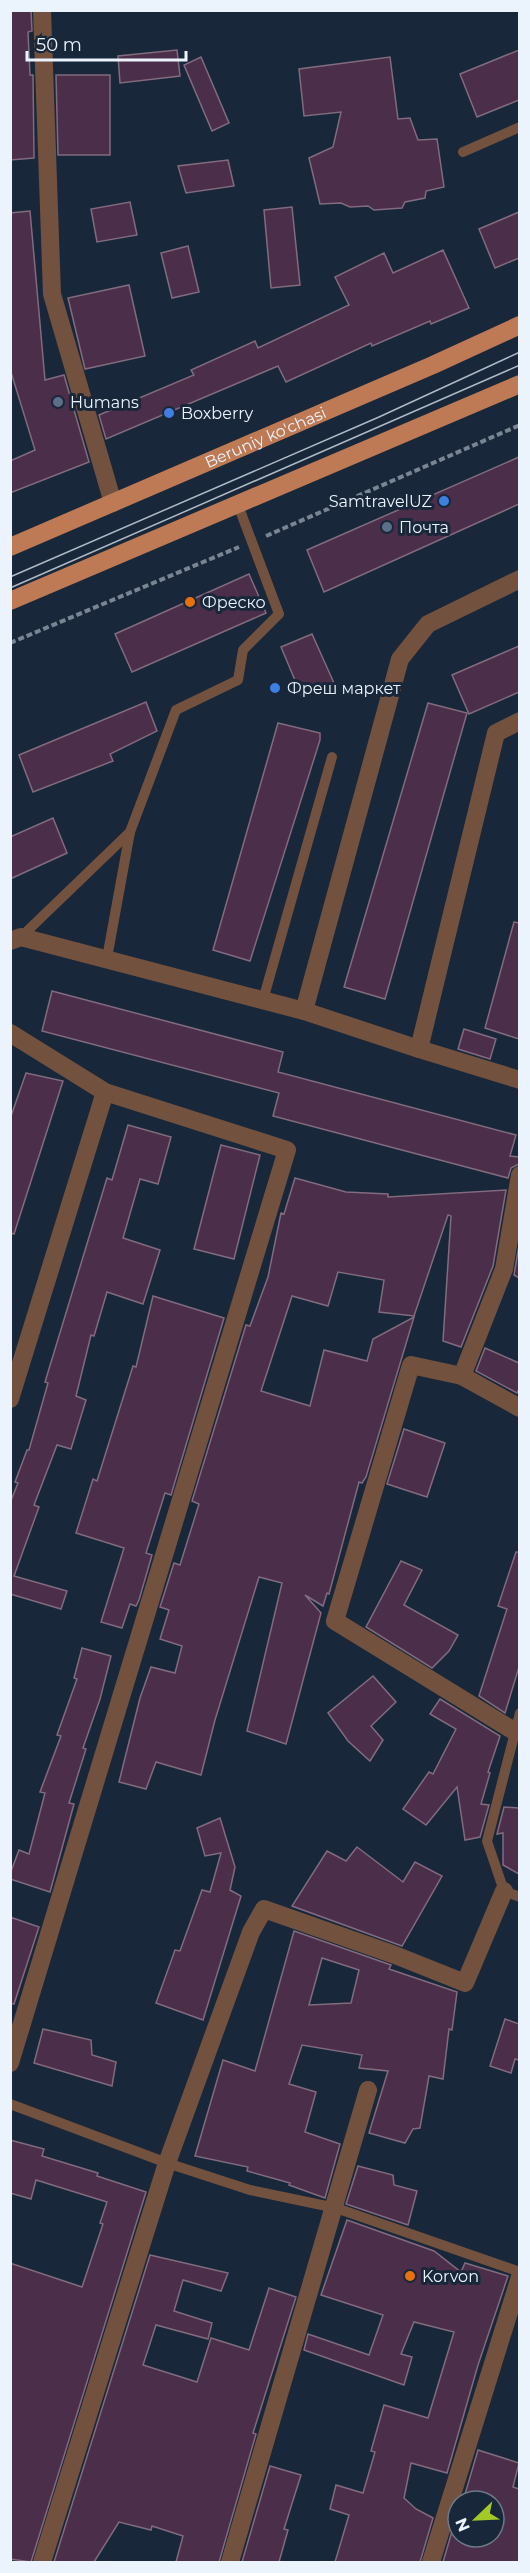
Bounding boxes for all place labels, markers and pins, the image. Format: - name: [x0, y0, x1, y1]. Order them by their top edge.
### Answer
- place label: Humans: [70, 393, 139, 412]
- marker: Humans: [51, 395, 65, 409]
- place label: Boxberry: [181, 404, 253, 423]
- marker: Boxberry: [162, 406, 176, 420]
- place label: SamtravelUZ: [329, 492, 432, 511]
- marker: SamtravelUZ: [437, 494, 451, 508]
- place label: Почта: [399, 518, 449, 537]
- marker: Почта: [380, 520, 394, 534]
- place label: Фреско: [202, 593, 266, 612]
- marker: Фреско: [183, 595, 197, 609]
- place label: Фреш маркет: [287, 679, 401, 698]
- marker: Фреш маркет: [268, 681, 282, 695]
- place label: Korvon: [422, 2267, 479, 2286]
- marker: Korvon: [403, 2269, 417, 2283]

